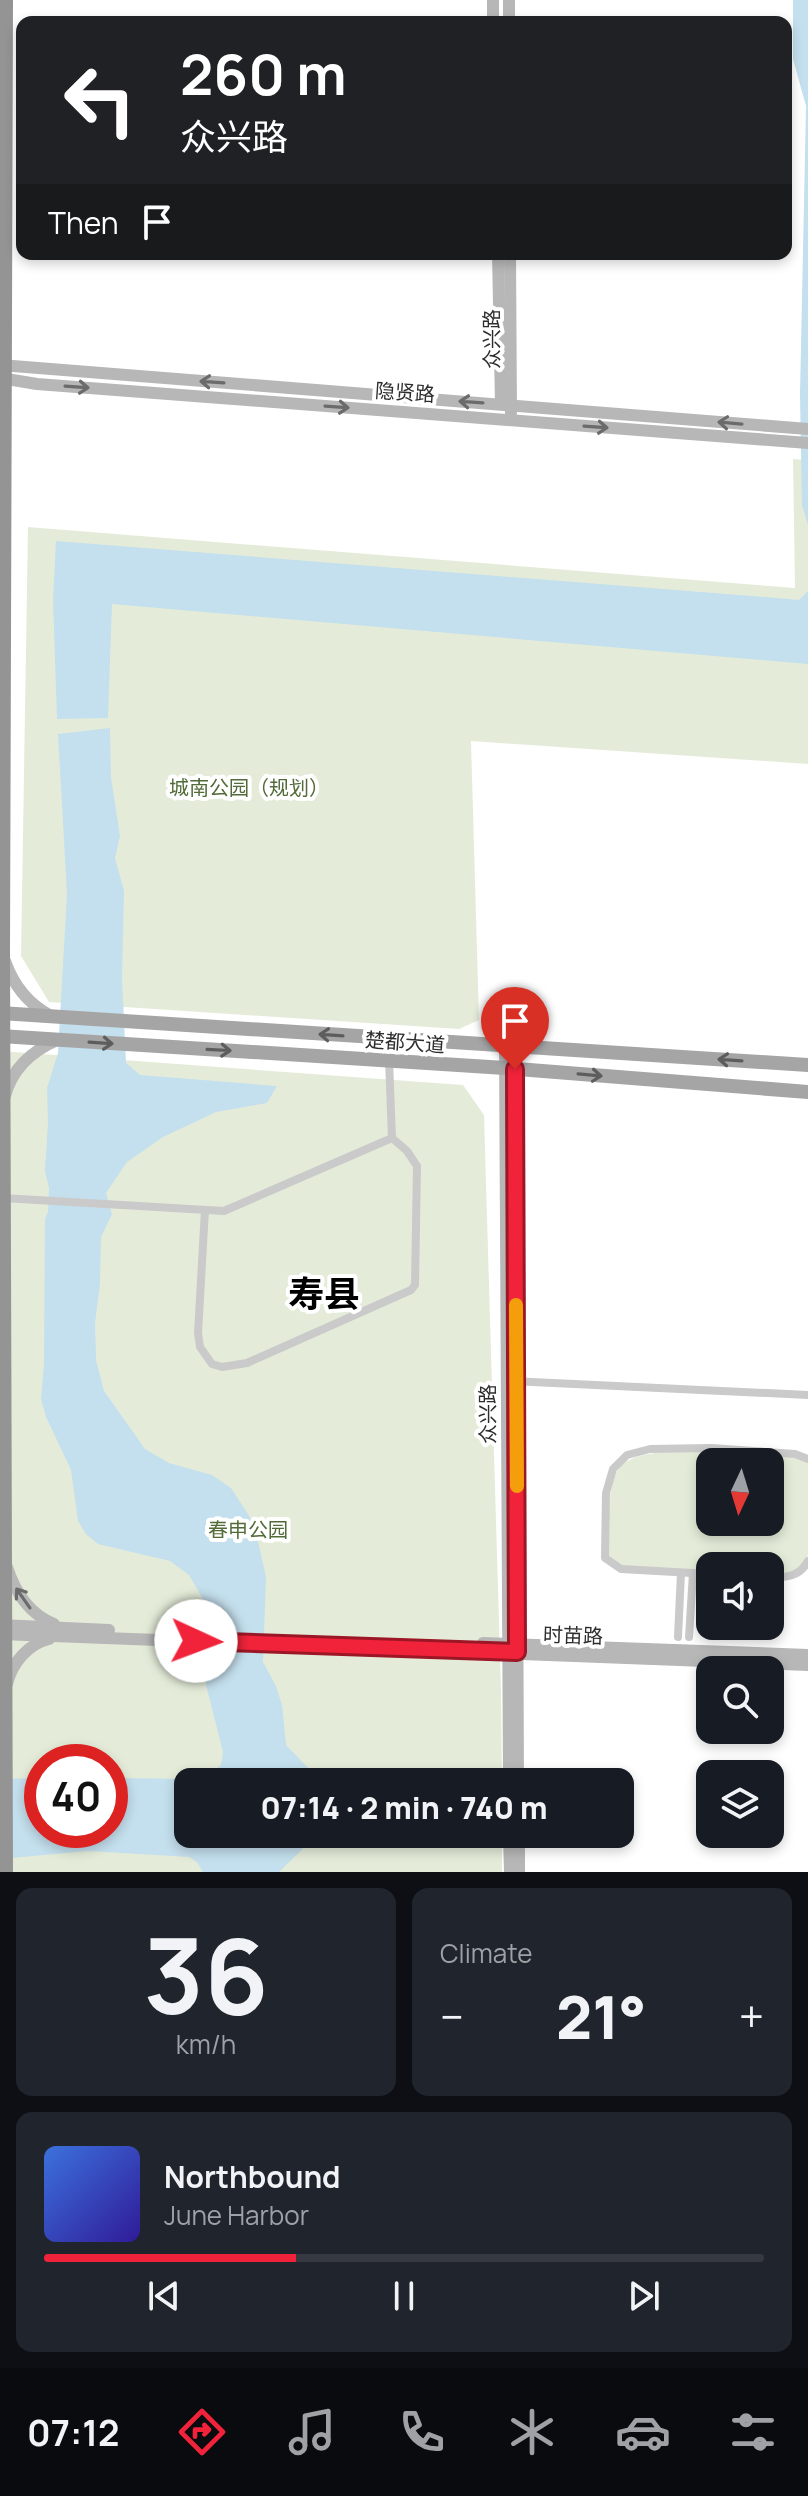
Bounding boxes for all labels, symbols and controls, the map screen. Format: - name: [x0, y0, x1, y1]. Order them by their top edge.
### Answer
- text: 260 m: [180, 35, 347, 112]
- icon: left: [48, 48, 152, 152]
- text: 众兴路: [180, 112, 288, 161]
- icon: arrive: [135, 200, 179, 244]
- text: Then: [48, 202, 119, 243]
- street label: 众兴路: [478, 309, 505, 369]
- one-way arrow: [199, 374, 226, 389]
- street label: 隐贤路: [374, 376, 436, 408]
- one-way arrow: [63, 380, 90, 395]
- one-way arrow: [458, 394, 485, 409]
- one-way arrow: [323, 400, 350, 415]
- one-way arrow: [717, 415, 744, 430]
- one-way arrow: [582, 420, 609, 435]
- park label: 城南公园（规划）: [169, 774, 329, 801]
- pin: [481, 987, 549, 1069]
- icon: arrive: [493, 999, 537, 1043]
- street label: 楚都大道: [364, 1026, 446, 1058]
- one-way arrow: [318, 1027, 345, 1042]
- one-way arrow: [87, 1036, 114, 1051]
- one-way arrow: [205, 1043, 232, 1058]
- one-way arrow: [717, 1052, 744, 1067]
- one-way arrow: [576, 1068, 603, 1083]
- district label: 寿县: [288, 1269, 360, 1318]
- street label: 众兴路: [474, 1384, 501, 1444]
- north arrow: [696, 1448, 784, 1536]
- map controls: [696, 1448, 784, 1848]
- park label: 春申公园: [208, 1516, 288, 1543]
- button: sound: [696, 1552, 784, 1640]
- one-way arrow: [15, 1588, 31, 1610]
- position arrow: [154, 1599, 238, 1683]
- street label: 时苗路: [543, 1620, 603, 1650]
- button: search: [696, 1656, 784, 1744]
- speed limit sign: 40: [24, 1744, 128, 1848]
- button: layers: [696, 1760, 784, 1848]
- text: 07:14 · 2 min · 740 m: [261, 1787, 547, 1828]
- text: 36: [143, 1903, 269, 2045]
- text: Climate: [440, 1935, 532, 1971]
- text: 21°: [556, 1975, 646, 2057]
- text: −: [440, 1986, 464, 2046]
- text: +: [739, 1986, 764, 2046]
- text: km/h: [176, 2026, 236, 2062]
- text: Northbound: [164, 2156, 341, 2197]
- text: June Harbor: [164, 2197, 309, 2233]
- icon: previous: [142, 2274, 186, 2318]
- icon: pause: [382, 2274, 426, 2318]
- icon: next: [622, 2274, 666, 2318]
- icon: directions: [174, 2404, 230, 2460]
- icon: music: [284, 2404, 340, 2460]
- icon: phone: [394, 2404, 450, 2460]
- icon: climate: [504, 2404, 560, 2460]
- icon: car: [615, 2404, 671, 2460]
- icon: filters: [725, 2404, 781, 2460]
- text: 07:12: [27, 2408, 120, 2457]

